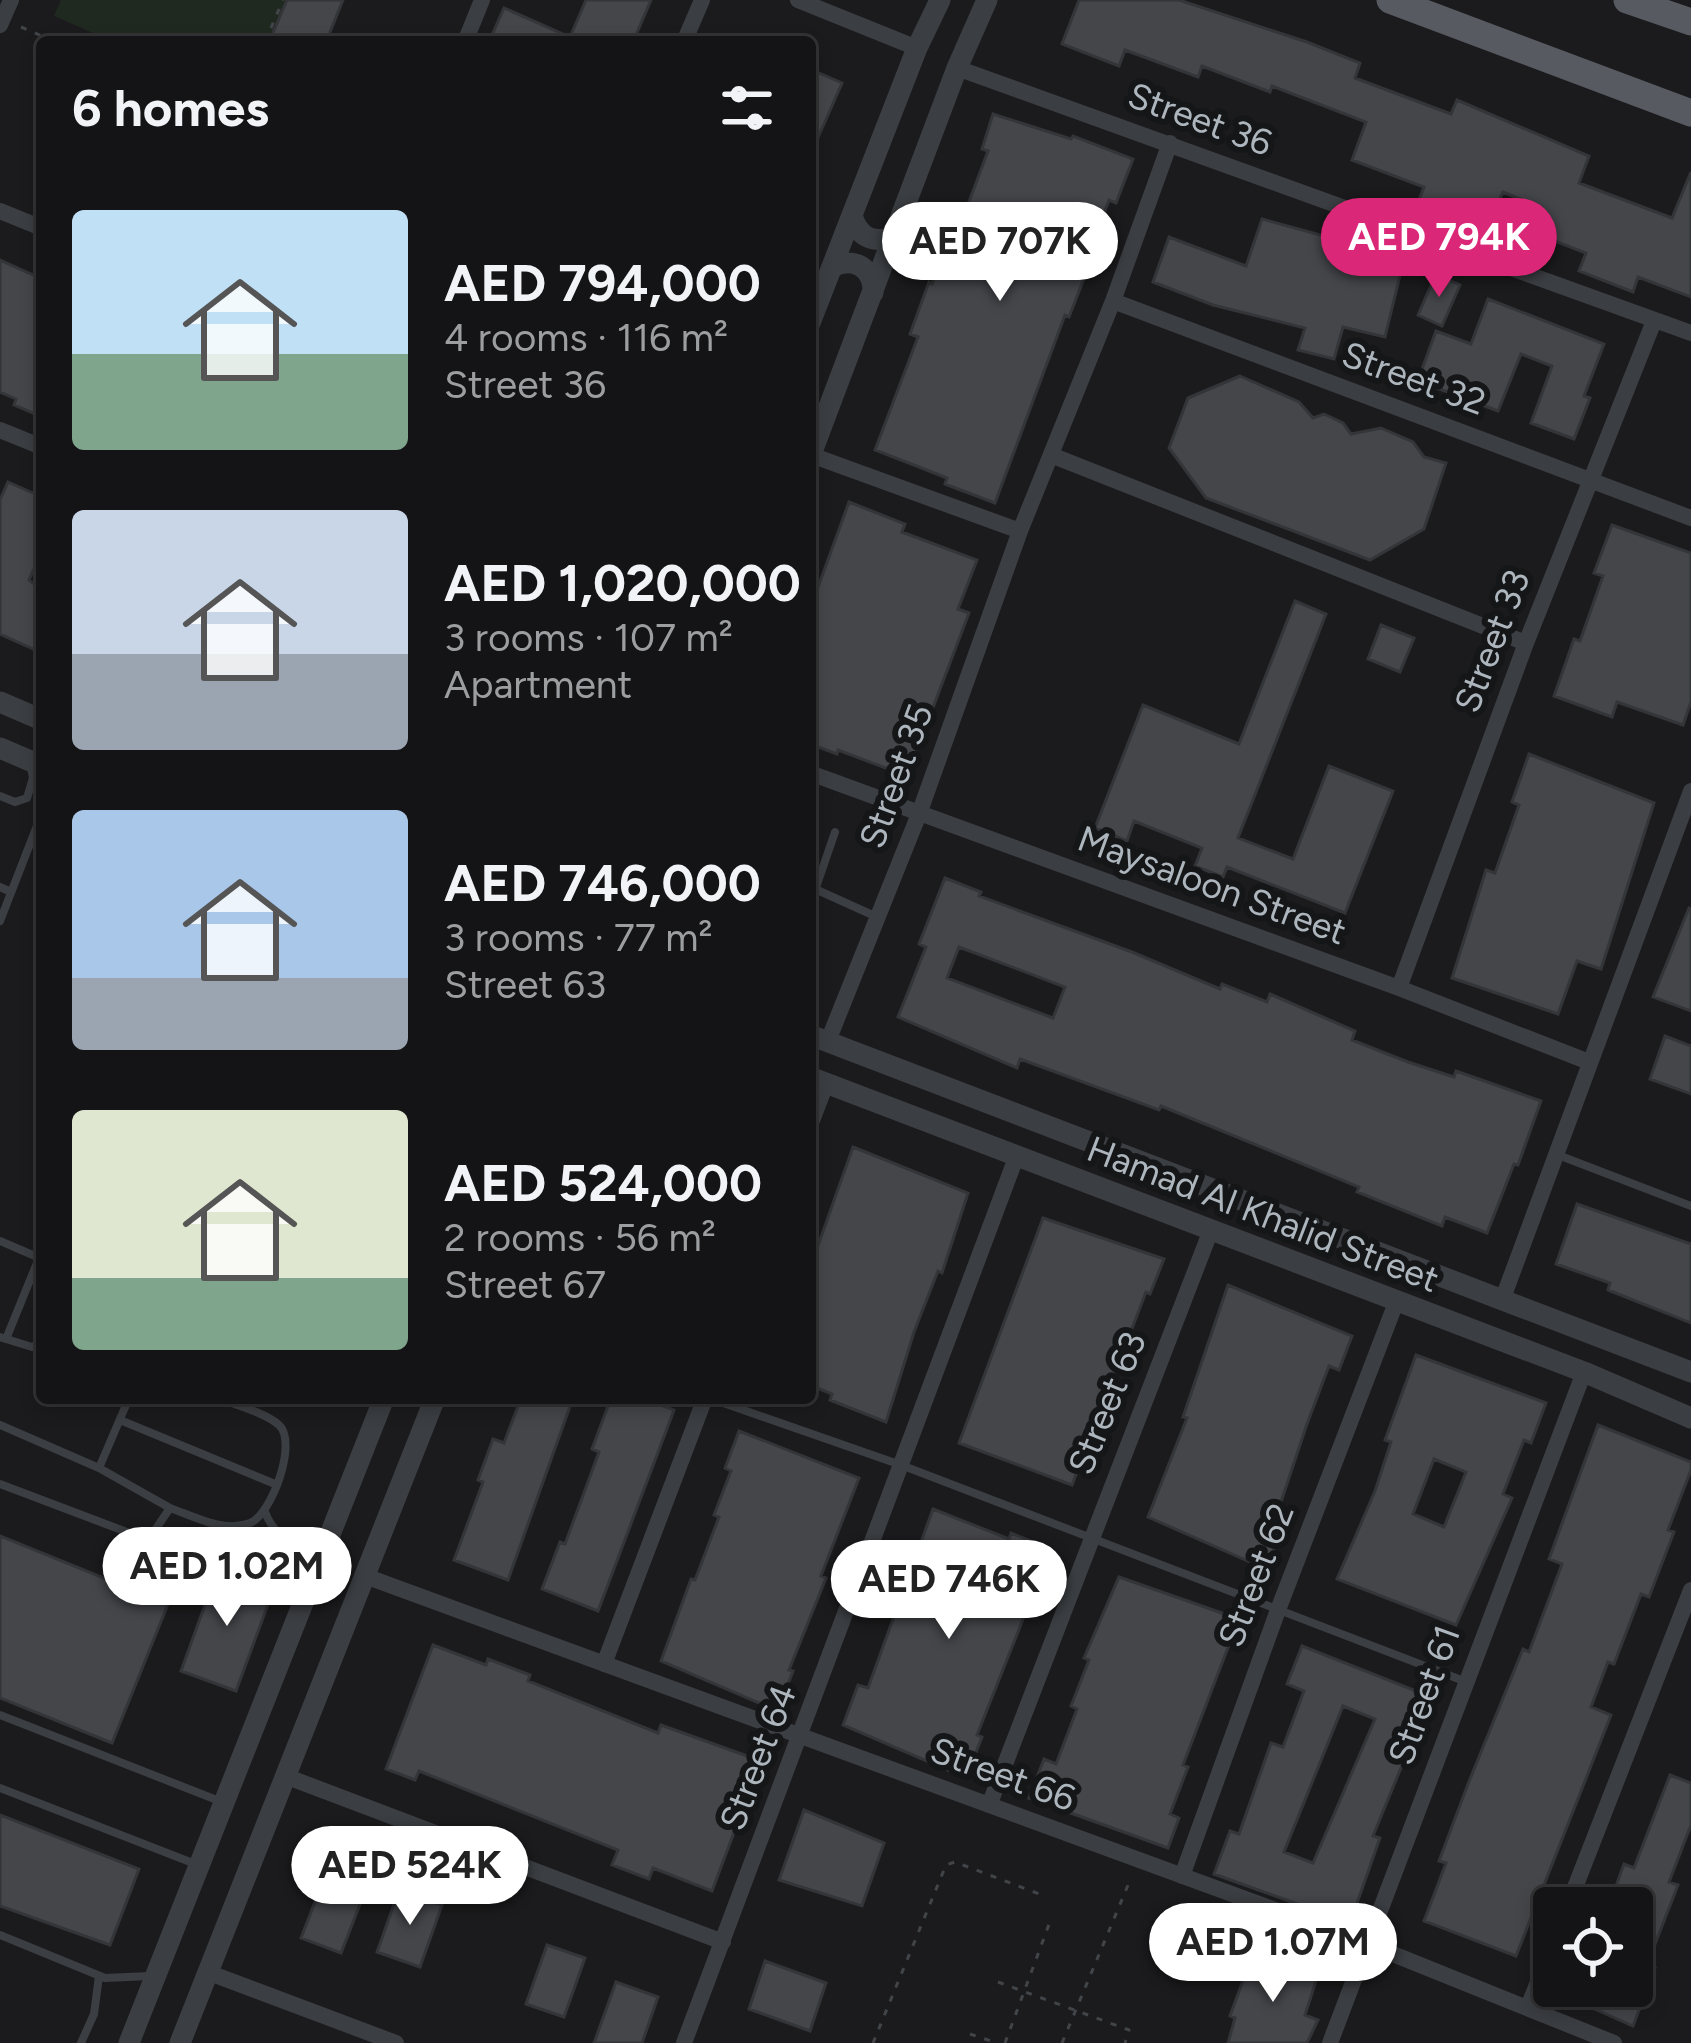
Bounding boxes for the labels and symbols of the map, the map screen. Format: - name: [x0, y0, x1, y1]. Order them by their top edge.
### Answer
- street label: Street 36: [1122, 73, 1278, 165]
- pin: AED 794K: [1315, 198, 1563, 300]
- pin: AED 707K: [876, 202, 1124, 304]
- street label: Street 32: [1336, 332, 1492, 424]
- street label: Street 33: [1445, 564, 1539, 718]
- street label: Street 35: [850, 698, 942, 854]
- street label: Maysaloon Street: [1072, 817, 1352, 953]
- street label: Hamad Al Khalid Street: [1081, 1127, 1445, 1301]
- street label: Street 63: [1059, 1326, 1155, 1480]
- street label: Street 62: [1209, 1497, 1303, 1653]
- pin: AED 1.02M: [90, 1527, 364, 1629]
- pin: AED 746K: [825, 1540, 1073, 1642]
- street label: Street 61: [1379, 1620, 1469, 1770]
- street label: Street 64: [711, 1678, 805, 1836]
- street label: Street 66: [925, 1728, 1081, 1820]
- pin: AED 524K: [286, 1826, 534, 1928]
- pin: AED 1.07M: [1136, 1903, 1410, 2005]

